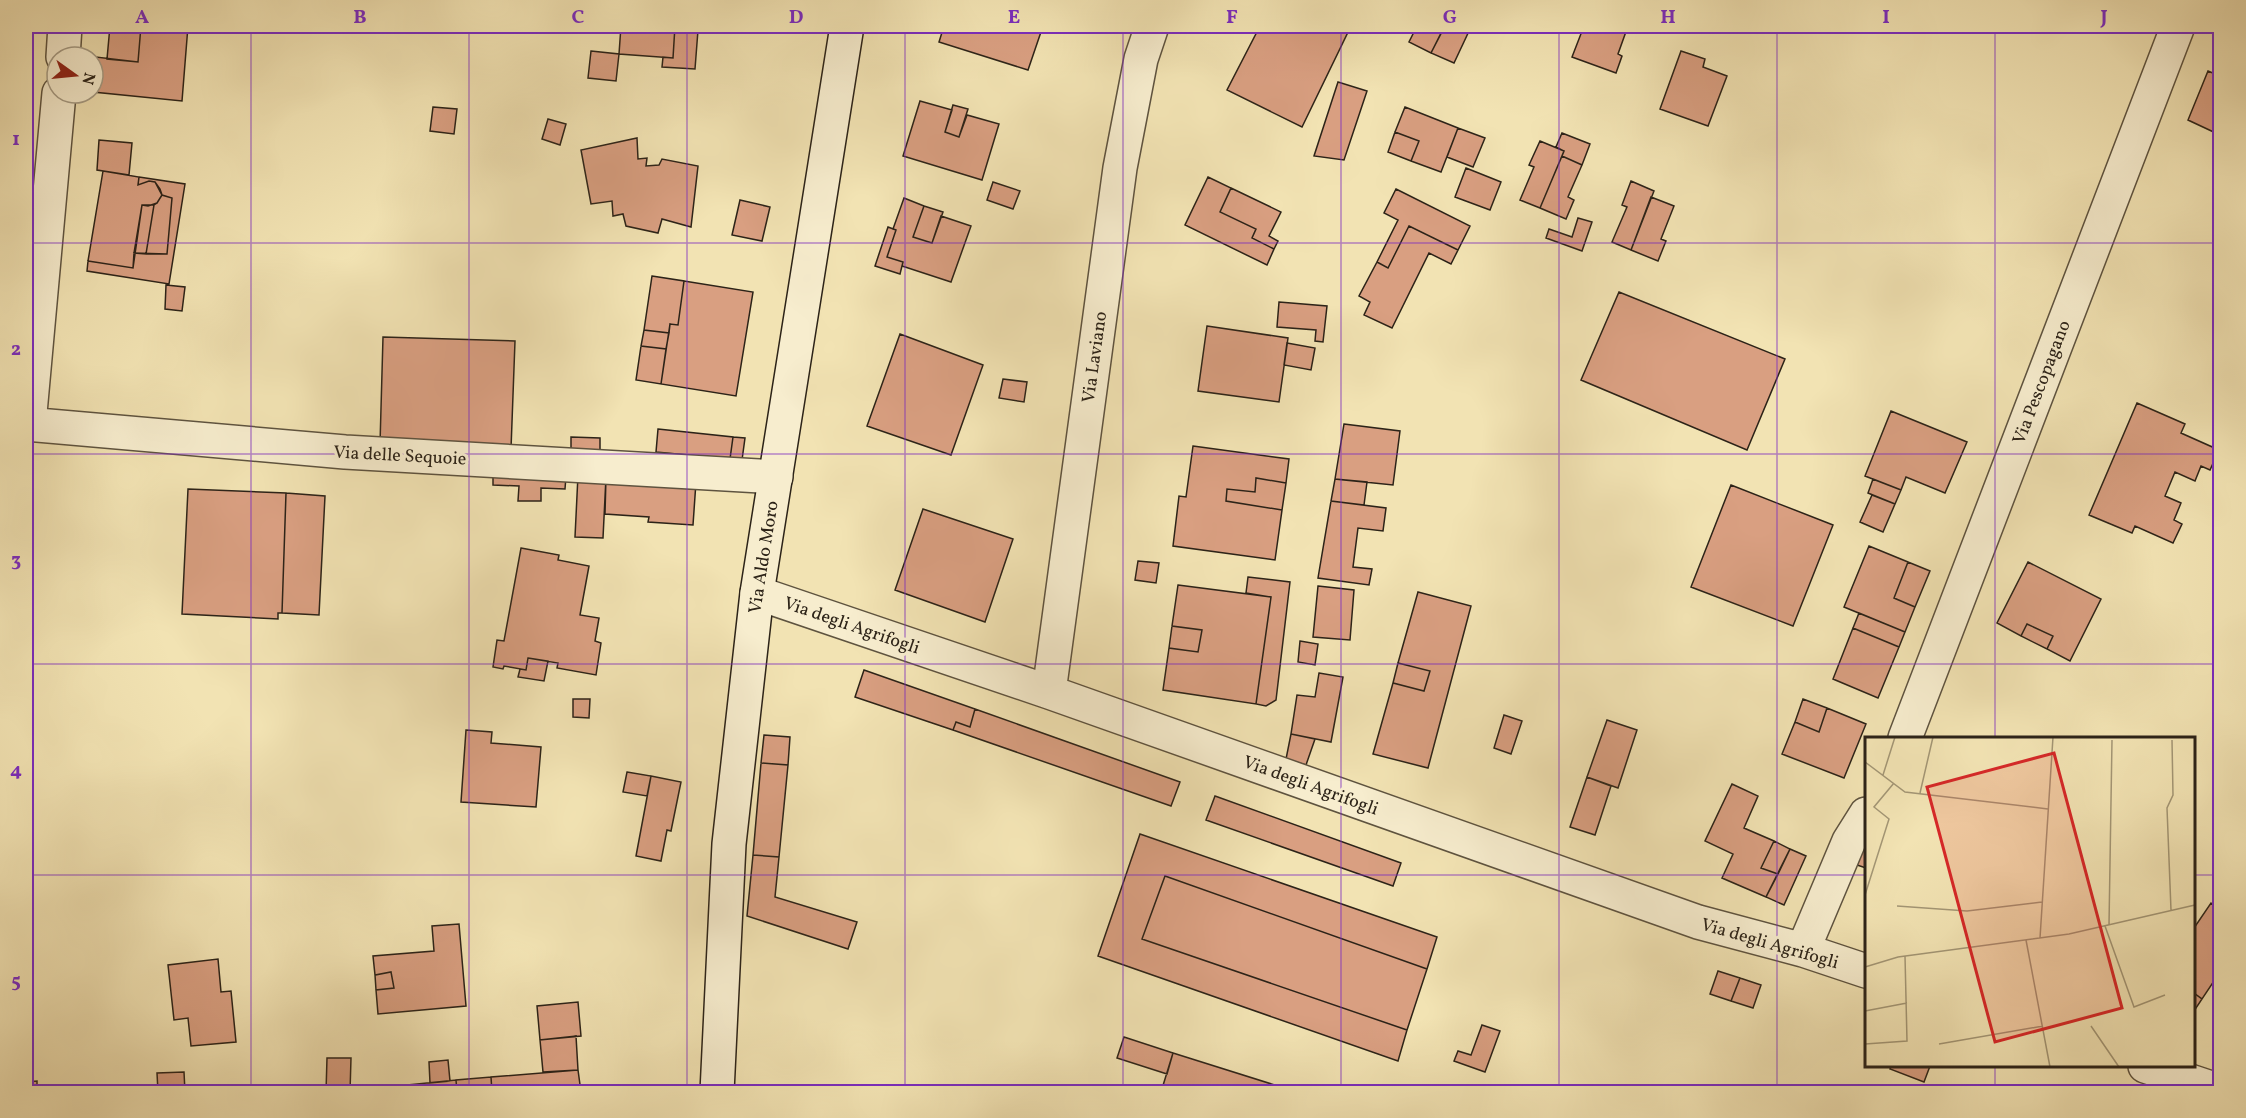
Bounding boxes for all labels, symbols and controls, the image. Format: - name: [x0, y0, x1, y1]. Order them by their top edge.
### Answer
- text: A: [135, 4, 149, 32]
- text: B: [353, 4, 367, 32]
- text: C: [572, 4, 585, 32]
- text: D: [789, 4, 803, 32]
- text: E: [1008, 4, 1020, 32]
- text: F: [1226, 4, 1238, 32]
- text: G: [1443, 4, 1457, 32]
- text: H: [1660, 4, 1676, 32]
- text: I: [1882, 4, 1890, 32]
- text: J: [2099, 4, 2108, 32]
- north arrow: [45, 45, 105, 105]
- text: N: [75, 70, 100, 87]
- text: 1: [12, 126, 20, 154]
- street label: Via Laviano: [1077, 310, 1114, 405]
- street label: Via Pescopagano: [2007, 317, 2078, 448]
- text: 2: [11, 336, 21, 364]
- street label: Via delle Sequoie: [333, 441, 467, 472]
- street label: Via Aldo Moro: [743, 499, 786, 615]
- text: 3: [11, 547, 21, 575]
- street label: Via degli Agrifogli: [780, 591, 923, 661]
- inset map: [1865, 737, 2195, 1067]
- street label: Via degli Agrifogli: [1239, 750, 1382, 822]
- text: 4: [10, 757, 22, 785]
- street label: Via degli Agrifogli: [1698, 913, 1841, 976]
- text: 5: [11, 968, 21, 996]

